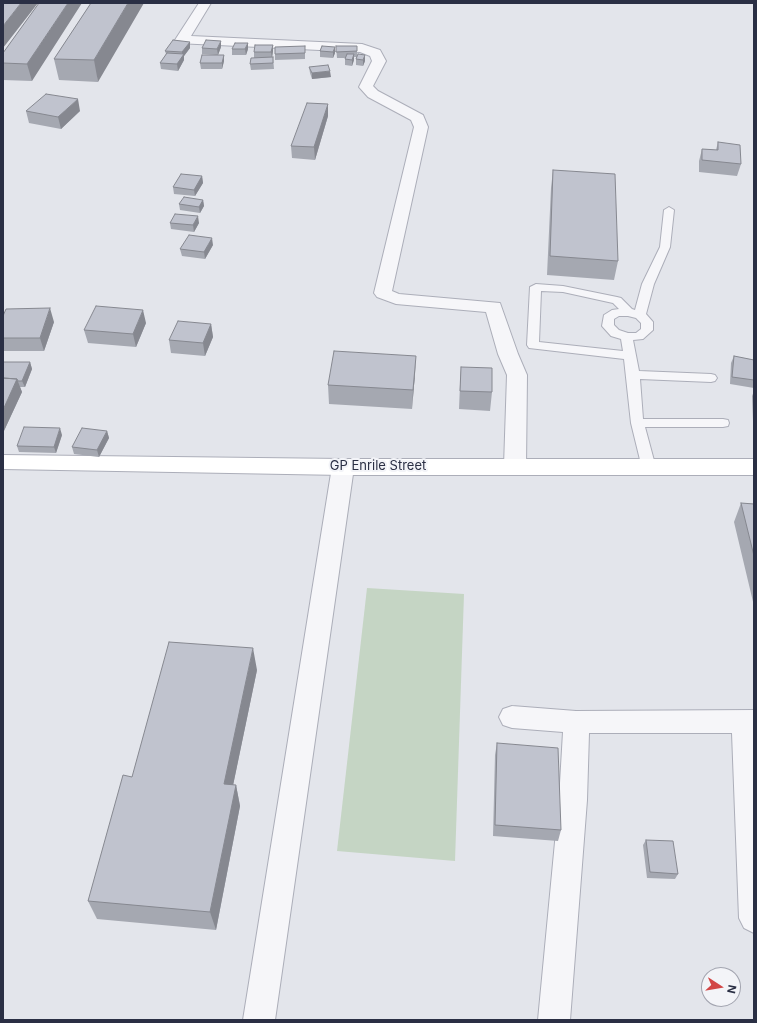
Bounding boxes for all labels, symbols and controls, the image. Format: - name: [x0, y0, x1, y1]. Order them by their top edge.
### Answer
- street label: GP Enrile Street: [330, 458, 426, 474]
- north arrow: [701, 967, 741, 1007]
- text: N: [724, 984, 739, 995]

